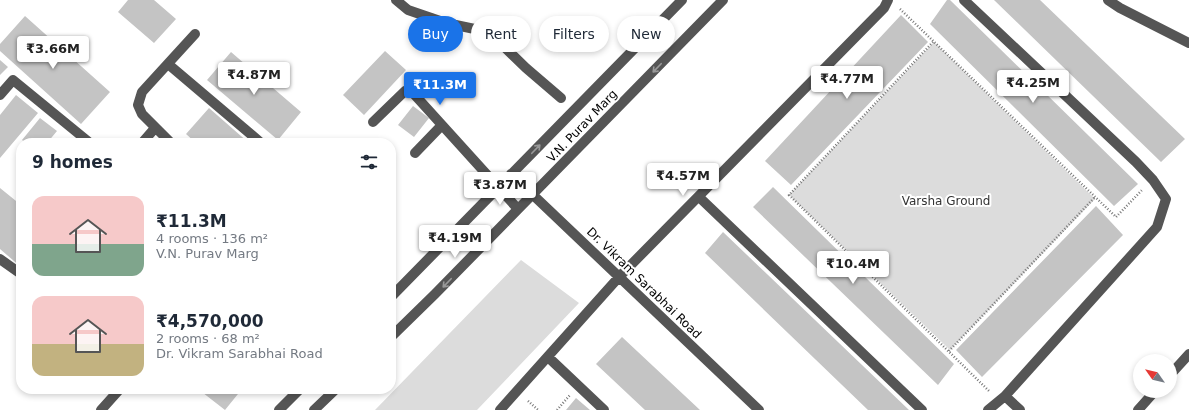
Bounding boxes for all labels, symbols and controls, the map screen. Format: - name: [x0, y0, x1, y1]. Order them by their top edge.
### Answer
- chip: Buy: [408, 16, 463, 52]
- chip: Rent: [471, 16, 531, 52]
- chip: Filters: [539, 16, 609, 52]
- chip: New: [617, 16, 675, 52]
- pin: ₹3.66M: [20, 36, 86, 70]
- text: ₹3.66M: [26, 41, 80, 56]
- pin: ₹4.87M: [221, 62, 287, 96]
- one-way arrow: [652, 63, 662, 73]
- pin: ₹4.77M: [814, 66, 880, 100]
- text: ₹4.87M: [227, 67, 281, 82]
- pin: ₹4.25M: [1000, 70, 1066, 104]
- text: ₹4.77M: [820, 71, 874, 86]
- pin: ₹11.3M: [407, 72, 473, 106]
- text: ₹4.25M: [1006, 75, 1060, 90]
- text: ₹11.3M: [413, 77, 467, 92]
- street label: V.N. Purav Marg: [544, 87, 620, 165]
- one-way arrow: [531, 144, 540, 154]
- icon: filters: [358, 151, 380, 173]
- text: 9 homes: [32, 152, 113, 172]
- pin: ₹4.57M: [650, 163, 716, 197]
- text: ₹4.57M: [656, 168, 710, 183]
- pin: ₹3.87M: [467, 172, 533, 206]
- text: ₹3.87M: [473, 177, 527, 192]
- park label: Varsha Ground: [902, 194, 990, 208]
- text: ₹11.3M: [156, 211, 227, 231]
- icon: home: [64, 212, 112, 260]
- pin: ₹4.19M: [422, 225, 488, 259]
- street label: Dr. Vikram Sarabhai Road: [584, 225, 704, 341]
- text: ₹4.19M: [428, 230, 482, 245]
- text: 4 rooms · 136 m²: [156, 231, 268, 246]
- text: V.N. Purav Marg: [156, 246, 259, 261]
- pin: ₹10.4M: [820, 251, 886, 285]
- text: ₹10.4M: [826, 256, 880, 271]
- one-way arrow: [442, 278, 452, 288]
- text: ₹4,570,000: [156, 311, 264, 331]
- icon: home: [64, 312, 112, 360]
- text: 2 rooms · 68 m²: [156, 331, 260, 346]
- text: Dr. Vikram Sarabhai Road: [156, 346, 323, 361]
- north arrow: [1133, 354, 1177, 398]
- map controls: [1133, 354, 1177, 398]

